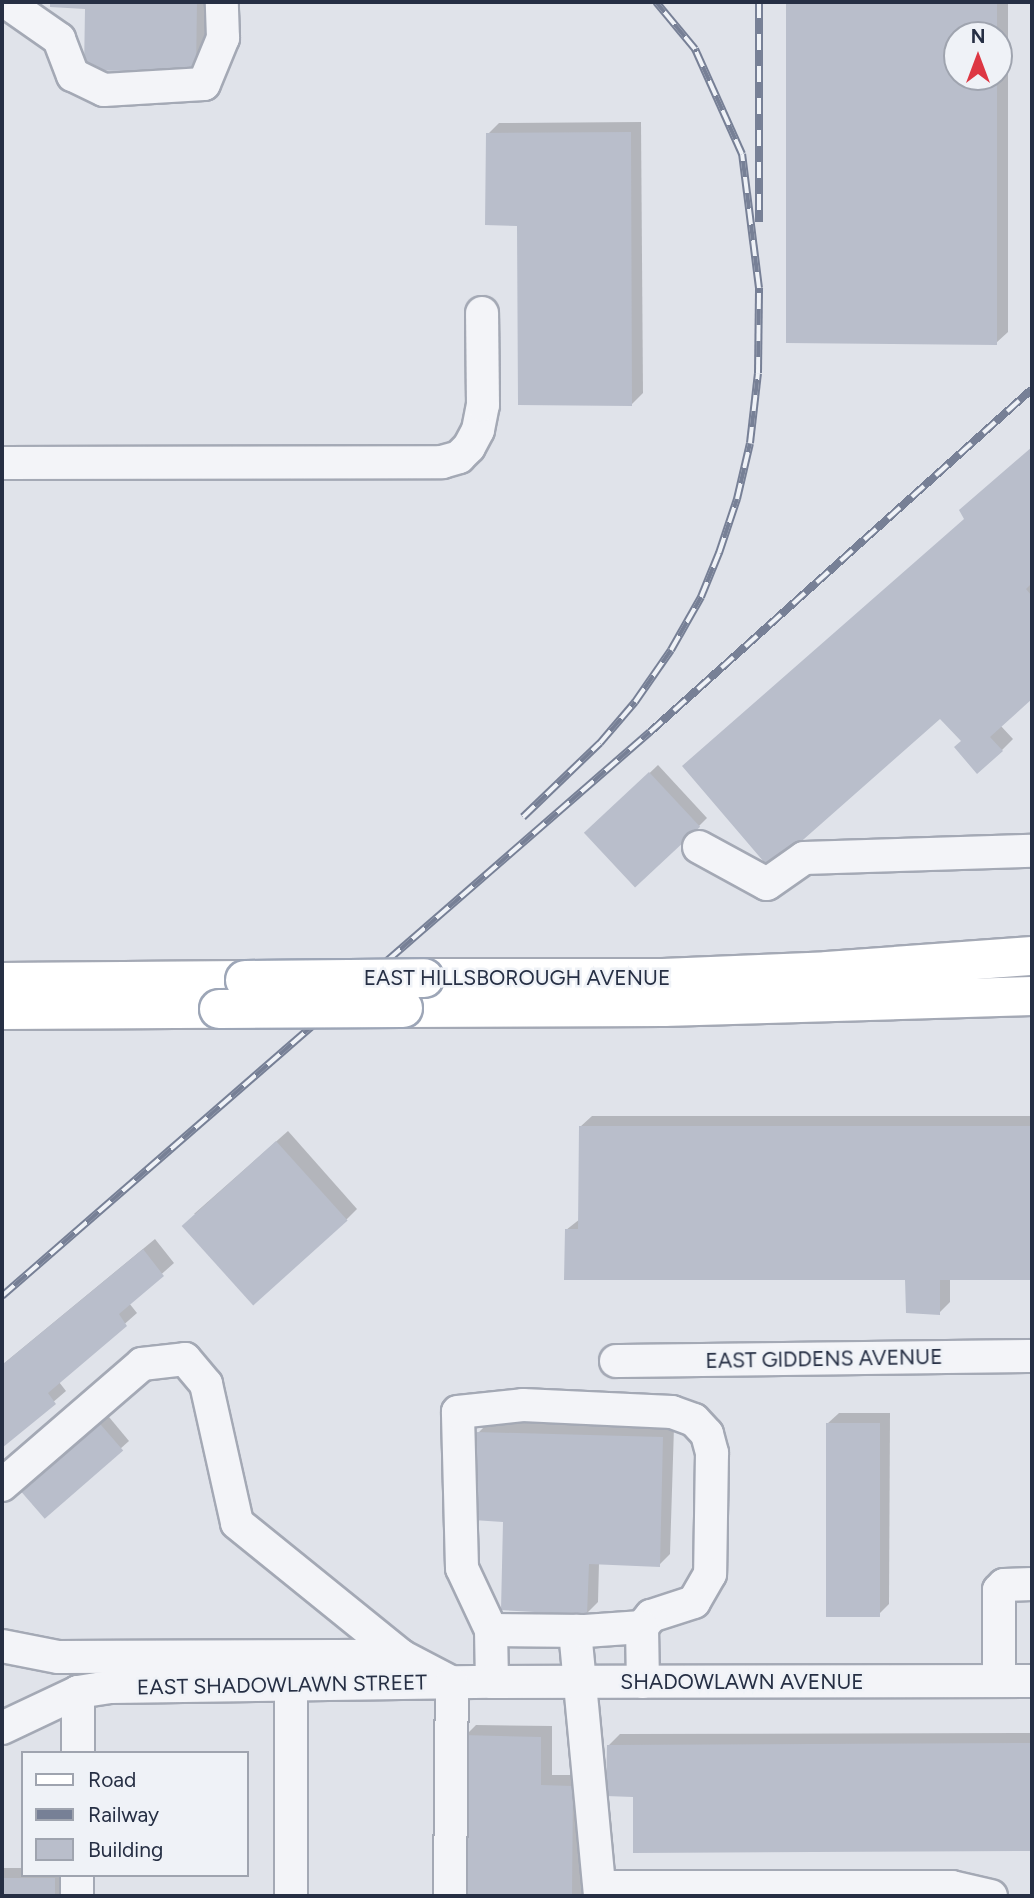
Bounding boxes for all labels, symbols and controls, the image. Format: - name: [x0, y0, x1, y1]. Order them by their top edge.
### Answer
- north arrow: [943, 21, 1013, 91]
- text: N: [971, 25, 985, 48]
- street label: EAST HILLSBOROUGH AVENUE: [364, 965, 670, 991]
- street label: EAST GIDDENS AVENUE: [705, 1344, 943, 1374]
- street label: SHADOWLAWN AVENUE: [620, 1669, 864, 1695]
- street label: EAST SHADOWLAWN STREET: [137, 1670, 427, 1700]
- legend: [21, 1751, 248, 1877]
- text: Road: [88, 1767, 136, 1792]
- text: Railway: [88, 1802, 159, 1827]
- text: Building: [88, 1837, 163, 1862]

